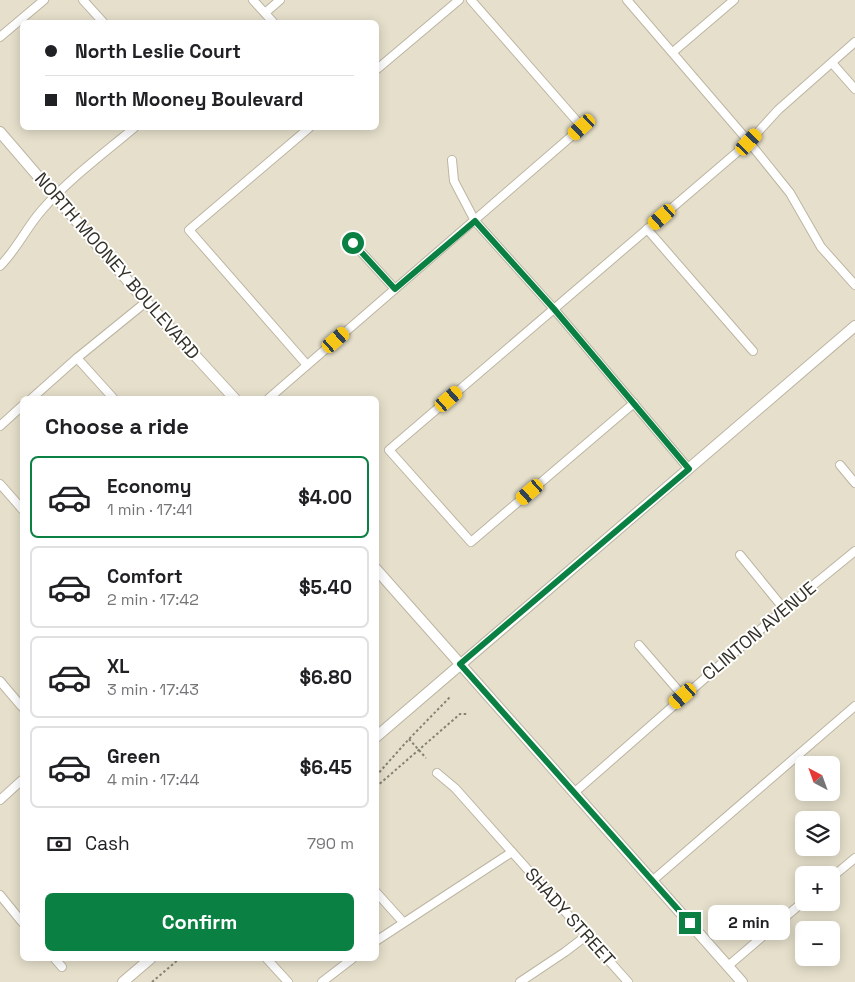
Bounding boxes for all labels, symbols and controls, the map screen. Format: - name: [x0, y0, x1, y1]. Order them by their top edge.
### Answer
- text: North Leslie Court: [75, 39, 241, 64]
- text: North Mooney Boulevard: [75, 87, 303, 112]
- car: [565, 111, 598, 143]
- car: [733, 126, 764, 158]
- street label: NORTH MOONEY BOULEVARD: [30, 168, 205, 364]
- car: [645, 201, 678, 233]
- route start: [342, 232, 364, 254]
- car: [319, 324, 352, 356]
- car: [432, 383, 465, 415]
- text: Choose a ride: [45, 412, 189, 440]
- text: Economy: [107, 474, 191, 499]
- icon: car: [47, 475, 92, 520]
- car: [513, 476, 546, 508]
- text: $4.00: [298, 485, 352, 510]
- text: 1 min · 17:41: [107, 499, 193, 520]
- text: Comfort: [107, 564, 183, 589]
- icon: car: [47, 565, 92, 610]
- text: $5.40: [299, 575, 352, 600]
- street label: CLINTON AVENUE: [697, 576, 820, 685]
- text: 2 min · 17:42: [107, 589, 199, 610]
- text: XL: [107, 654, 130, 679]
- icon: car: [47, 655, 92, 700]
- text: $6.80: [299, 665, 352, 690]
- text: 3 min · 17:43: [107, 679, 199, 700]
- car: [666, 680, 699, 712]
- text: Green: [107, 744, 160, 769]
- icon: car: [47, 745, 92, 790]
- text: $6.45: [300, 755, 352, 780]
- north arrow: [795, 756, 840, 801]
- map controls: [795, 756, 840, 966]
- text: 4 min · 17:44: [107, 769, 200, 790]
- button: layers: [795, 811, 840, 856]
- icon: cash: [45, 830, 73, 858]
- text: Cash: [85, 831, 130, 856]
- text: 790 m: [307, 833, 354, 854]
- street label: SHADY STREET: [520, 863, 621, 971]
- button: +: [795, 866, 840, 911]
- button: Confirm: [45, 893, 354, 951]
- callout: 2 min: [708, 906, 790, 940]
- route end: [679, 912, 701, 934]
- text: 2 min: [728, 912, 770, 933]
- button: −: [795, 921, 840, 966]

